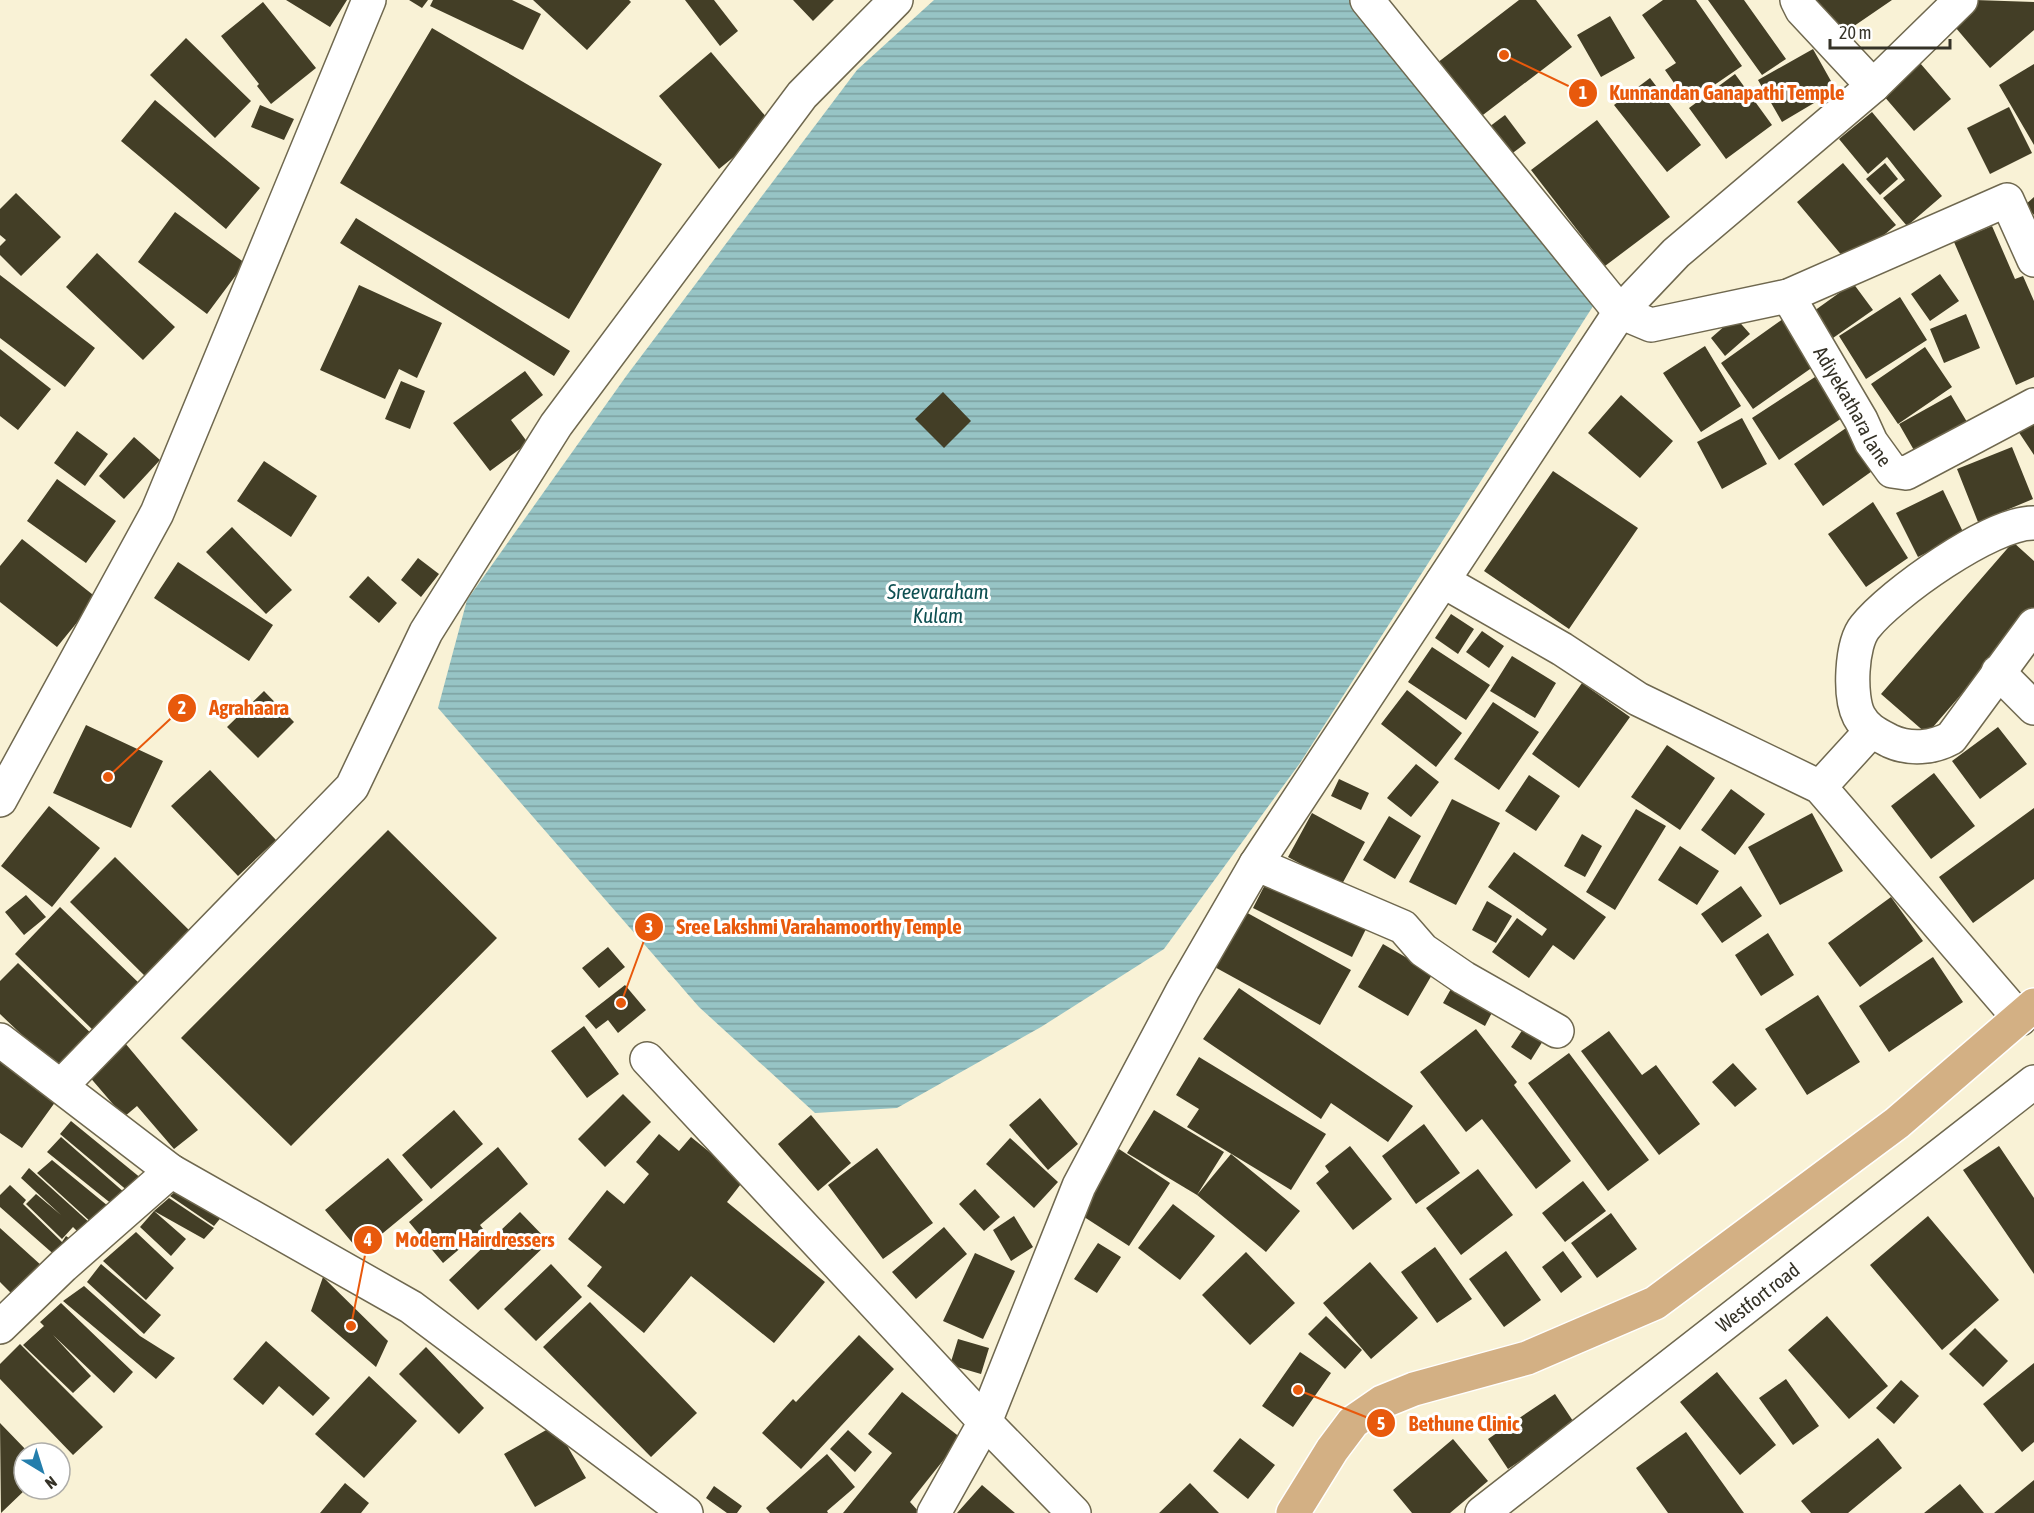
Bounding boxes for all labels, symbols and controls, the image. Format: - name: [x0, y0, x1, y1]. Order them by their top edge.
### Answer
- scale bar: [1830, 12, 1950, 50]
- text: 20 m: [1839, 22, 1871, 43]
- callout: Kunnandan Ganapathi Temple: [1568, 73, 1857, 112]
- text: Kunnandan Ganapathi Temple: [1609, 80, 1845, 104]
- text: 1: [1579, 82, 1587, 103]
- street label: Adiyekathara lane: [1809, 342, 1897, 471]
- water label: Sreevaraham Kulam: [886, 579, 989, 627]
- callout: Agrahaara: [167, 688, 301, 727]
- text: Agrahaara: [208, 695, 289, 719]
- text: 2: [178, 697, 186, 718]
- callout: Sree Lakshmi Varahamoorthy Temple: [634, 907, 974, 946]
- text: Sree Lakshmi Varahamoorthy Temple: [676, 914, 962, 938]
- text: 3: [645, 916, 653, 937]
- callout: Modern Hairdressers: [353, 1220, 566, 1259]
- text: Modern Hairdressers: [395, 1227, 555, 1251]
- text: 4: [363, 1229, 372, 1250]
- street label: Westfort road: [1711, 1258, 1804, 1337]
- callout: Bethune Clinic: [1366, 1404, 1531, 1443]
- text: Bethune Clinic: [1408, 1411, 1520, 1435]
- text: 5: [1377, 1413, 1385, 1434]
- north arrow: [12, 1441, 72, 1501]
- text: N: [42, 1473, 61, 1493]

